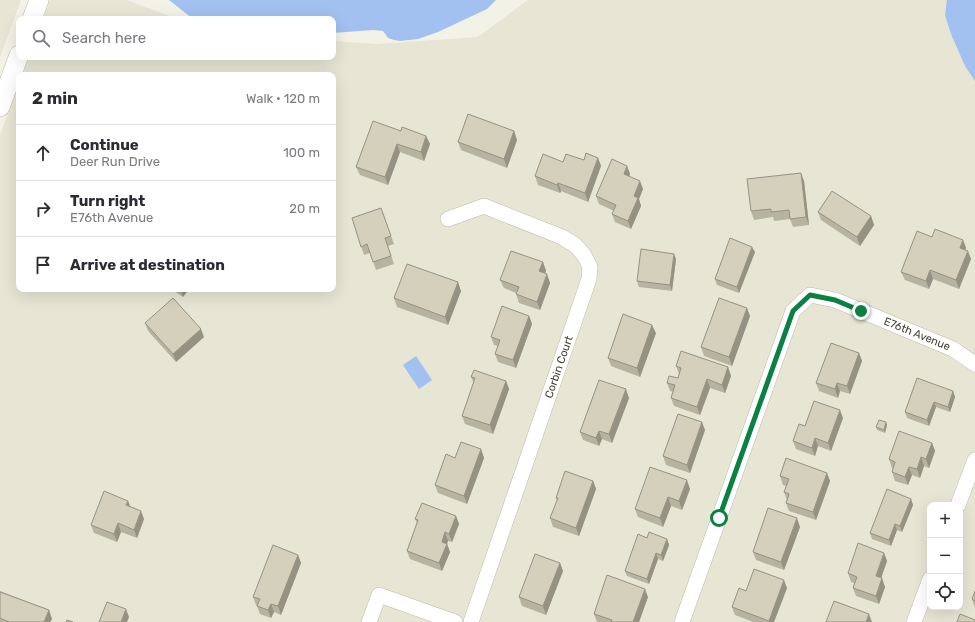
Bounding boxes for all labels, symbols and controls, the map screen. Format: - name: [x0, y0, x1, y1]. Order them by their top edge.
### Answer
- search box: [16, 16, 336, 60]
- icon: search: [30, 27, 52, 49]
- text: Search here: [62, 29, 146, 47]
- text: 2 min: [32, 88, 78, 108]
- text: Walk · 120 m: [246, 91, 320, 106]
- text: Continue: [70, 136, 139, 154]
- icon: ahead: [32, 142, 54, 164]
- text: 100 m: [283, 145, 320, 160]
- text: Deer Run Drive: [70, 154, 160, 169]
- text: Turn right: [70, 192, 145, 210]
- icon: right: [32, 198, 54, 220]
- text: 20 m: [289, 201, 320, 216]
- text: E76th Avenue: [70, 210, 153, 225]
- icon: arrive: [32, 254, 54, 276]
- text: Arrive at destination: [70, 256, 225, 274]
- route end: [852, 302, 870, 320]
- street label: E76th Avenue: [882, 315, 952, 353]
- street label: Corbin Court: [542, 333, 576, 400]
- map controls: [927, 502, 963, 610]
- button: +: [927, 502, 963, 538]
- route start: [710, 509, 728, 527]
- button: −: [927, 538, 963, 574]
- button: locate: [927, 574, 963, 610]

